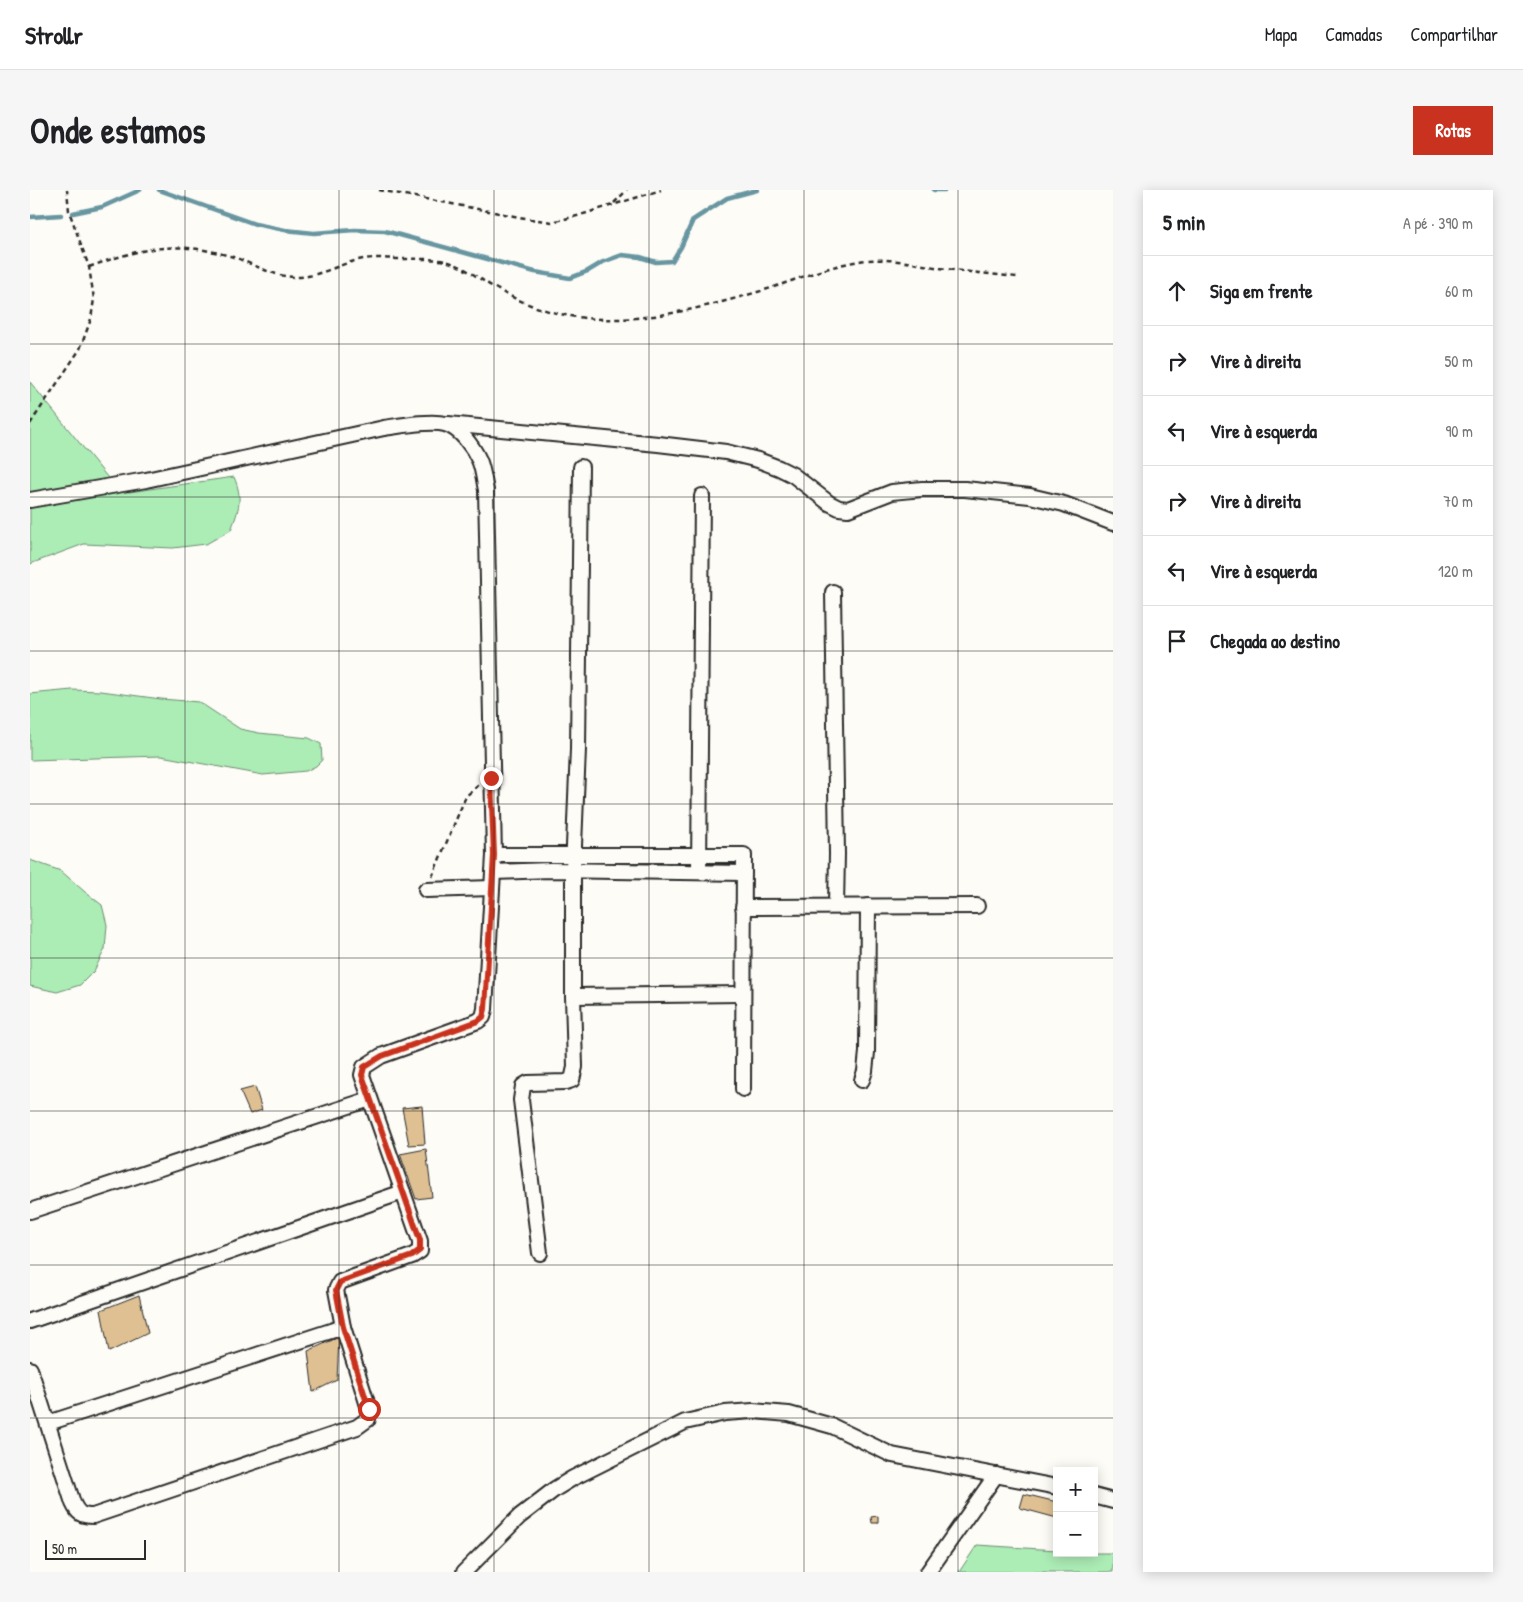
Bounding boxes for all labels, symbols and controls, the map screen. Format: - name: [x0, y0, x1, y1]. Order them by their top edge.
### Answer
- text: Strollr: [25, 19, 83, 51]
- text: Mapa: [1265, 22, 1297, 47]
- text: Camadas: [1325, 22, 1382, 47]
- text: Compartilhar: [1410, 22, 1498, 47]
- button: Rotas: [1413, 106, 1493, 155]
- text: Onde estamos: [30, 107, 205, 154]
- text: 5 min: [1163, 208, 1205, 237]
- text: A pé · 390 m: [1403, 212, 1473, 234]
- icon: ahead: [1163, 277, 1191, 305]
- text: Siga em frente: [1210, 278, 1313, 304]
- text: 60 m: [1445, 280, 1473, 302]
- icon: right: [1163, 347, 1191, 375]
- text: Vire à direita: [1210, 348, 1301, 374]
- text: 50 m: [1445, 350, 1473, 372]
- icon: left: [1163, 417, 1191, 445]
- text: Vire à esquerda: [1210, 418, 1317, 444]
- text: 90 m: [1445, 420, 1473, 442]
- icon: right: [1163, 487, 1191, 515]
- text: Vire à direita: [1210, 488, 1301, 514]
- text: 70 m: [1443, 490, 1473, 512]
- icon: left: [1163, 557, 1191, 585]
- text: Vire à esquerda: [1210, 558, 1317, 584]
- text: 120 m: [1438, 560, 1473, 582]
- icon: arrive: [1163, 627, 1191, 655]
- text: Chegada ao destino: [1210, 628, 1340, 654]
- route end: [480, 767, 503, 790]
- route start: [358, 1398, 381, 1421]
- map controls: [1053, 1467, 1098, 1557]
- button: +: [1053, 1467, 1098, 1512]
- button: −: [1053, 1512, 1098, 1557]
- scale bar: [45, 1537, 146, 1560]
- text: 50 m: [52, 1539, 77, 1558]

